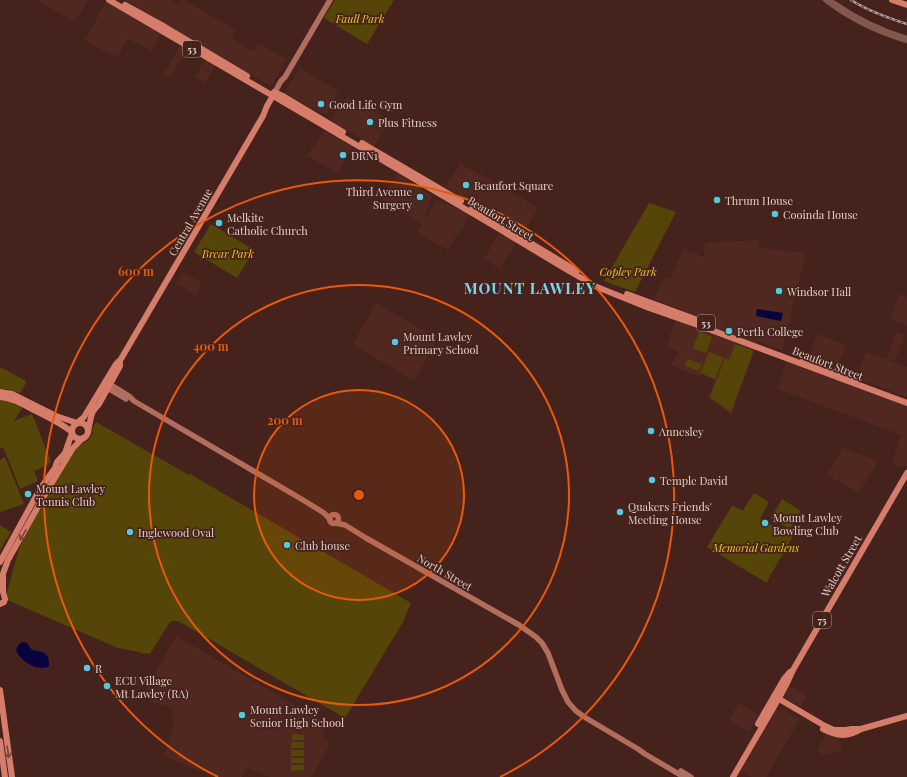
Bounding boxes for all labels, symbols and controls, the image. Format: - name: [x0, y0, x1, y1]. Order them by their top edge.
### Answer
- park label: Faull Park: [335, 11, 385, 26]
- road number: 53: [183, 41, 201, 57]
- place label: Good Life Gym: [329, 97, 403, 112]
- marker: Good Life Gym: [316, 99, 326, 109]
- place label: Plus Fitness: [378, 115, 437, 130]
- marker: Plus Fitness: [365, 117, 375, 127]
- place label: DRN1: [351, 148, 378, 163]
- marker: DRN1: [338, 150, 348, 160]
- place label: Beaufort Square: [474, 178, 554, 193]
- marker: Beaufort Square: [461, 180, 471, 190]
- place label: Third Avenue Surgery: [346, 184, 412, 212]
- street label: Central Avenue: [165, 185, 216, 259]
- marker: Third Avenue Surgery: [415, 192, 425, 202]
- street label: Beaufort Street: [465, 192, 537, 244]
- place label: Thrum House: [725, 193, 793, 208]
- marker: Thrum House: [712, 195, 722, 205]
- place label: Cooinda House: [783, 207, 858, 222]
- marker: Cooinda House: [770, 209, 780, 219]
- place label: Melkite Catholic Church: [227, 210, 308, 238]
- marker: Melkite Catholic Church: [214, 218, 224, 228]
- park label: Brear Park: [201, 246, 254, 261]
- text: 600 m: [118, 263, 154, 279]
- park label: Copley Park: [599, 264, 657, 279]
- district label: MOUNT LAWLEY: [464, 278, 596, 298]
- place label: Windsor Hall: [786, 284, 851, 299]
- marker: Windsor Hall: [774, 286, 784, 296]
- road number: 53: [697, 315, 715, 331]
- place label: Perth College: [737, 324, 804, 339]
- marker: Perth College: [724, 326, 734, 336]
- place label: Mount Lawley Primary School: [403, 329, 479, 357]
- marker: Mount Lawley Primary School: [390, 337, 400, 347]
- text: 400 m: [193, 338, 229, 354]
- street label: Beaufort Street: [790, 343, 866, 383]
- text: 200 m: [267, 412, 303, 428]
- place label: Annesley: [658, 424, 704, 439]
- marker: Annesley: [646, 426, 656, 436]
- place label: Temple David: [660, 473, 728, 488]
- marker: Temple David: [647, 475, 657, 485]
- place label: Mount Lawley Tennis Club: [36, 481, 105, 509]
- centre of rings: [352, 488, 366, 502]
- marker: Mount Lawley Tennis Club: [23, 489, 33, 499]
- place label: Quakers Friends' Meeting House: [628, 499, 712, 527]
- marker: Quakers Friends' Meeting House: [615, 507, 625, 517]
- place label: Mount Lawley Bowling Club: [773, 510, 842, 538]
- marker: Mount Lawley Bowling Club: [760, 518, 770, 528]
- place label: Inglewood Oval: [138, 525, 214, 540]
- marker: Inglewood Oval: [125, 527, 135, 537]
- one-way arrow: [18, 528, 26, 540]
- street label: Walcott Street: [817, 532, 865, 600]
- place label: Club house: [295, 538, 351, 553]
- marker: Club house: [282, 540, 292, 550]
- park label: Memorial Gardens: [712, 540, 800, 555]
- street label: North Street: [415, 550, 475, 594]
- road number: 75: [813, 612, 831, 628]
- place label: R: [95, 661, 103, 676]
- marker: R: [82, 663, 92, 673]
- place label: ECU Village Mt Lawley (RA): [115, 673, 188, 701]
- marker: ECU Village Mt Lawley (RA): [102, 681, 112, 691]
- place label: Mount Lawley Senior High School: [250, 702, 344, 730]
- marker: Mount Lawley Senior High School: [237, 710, 247, 720]
- one-way arrow: [4, 745, 12, 758]

